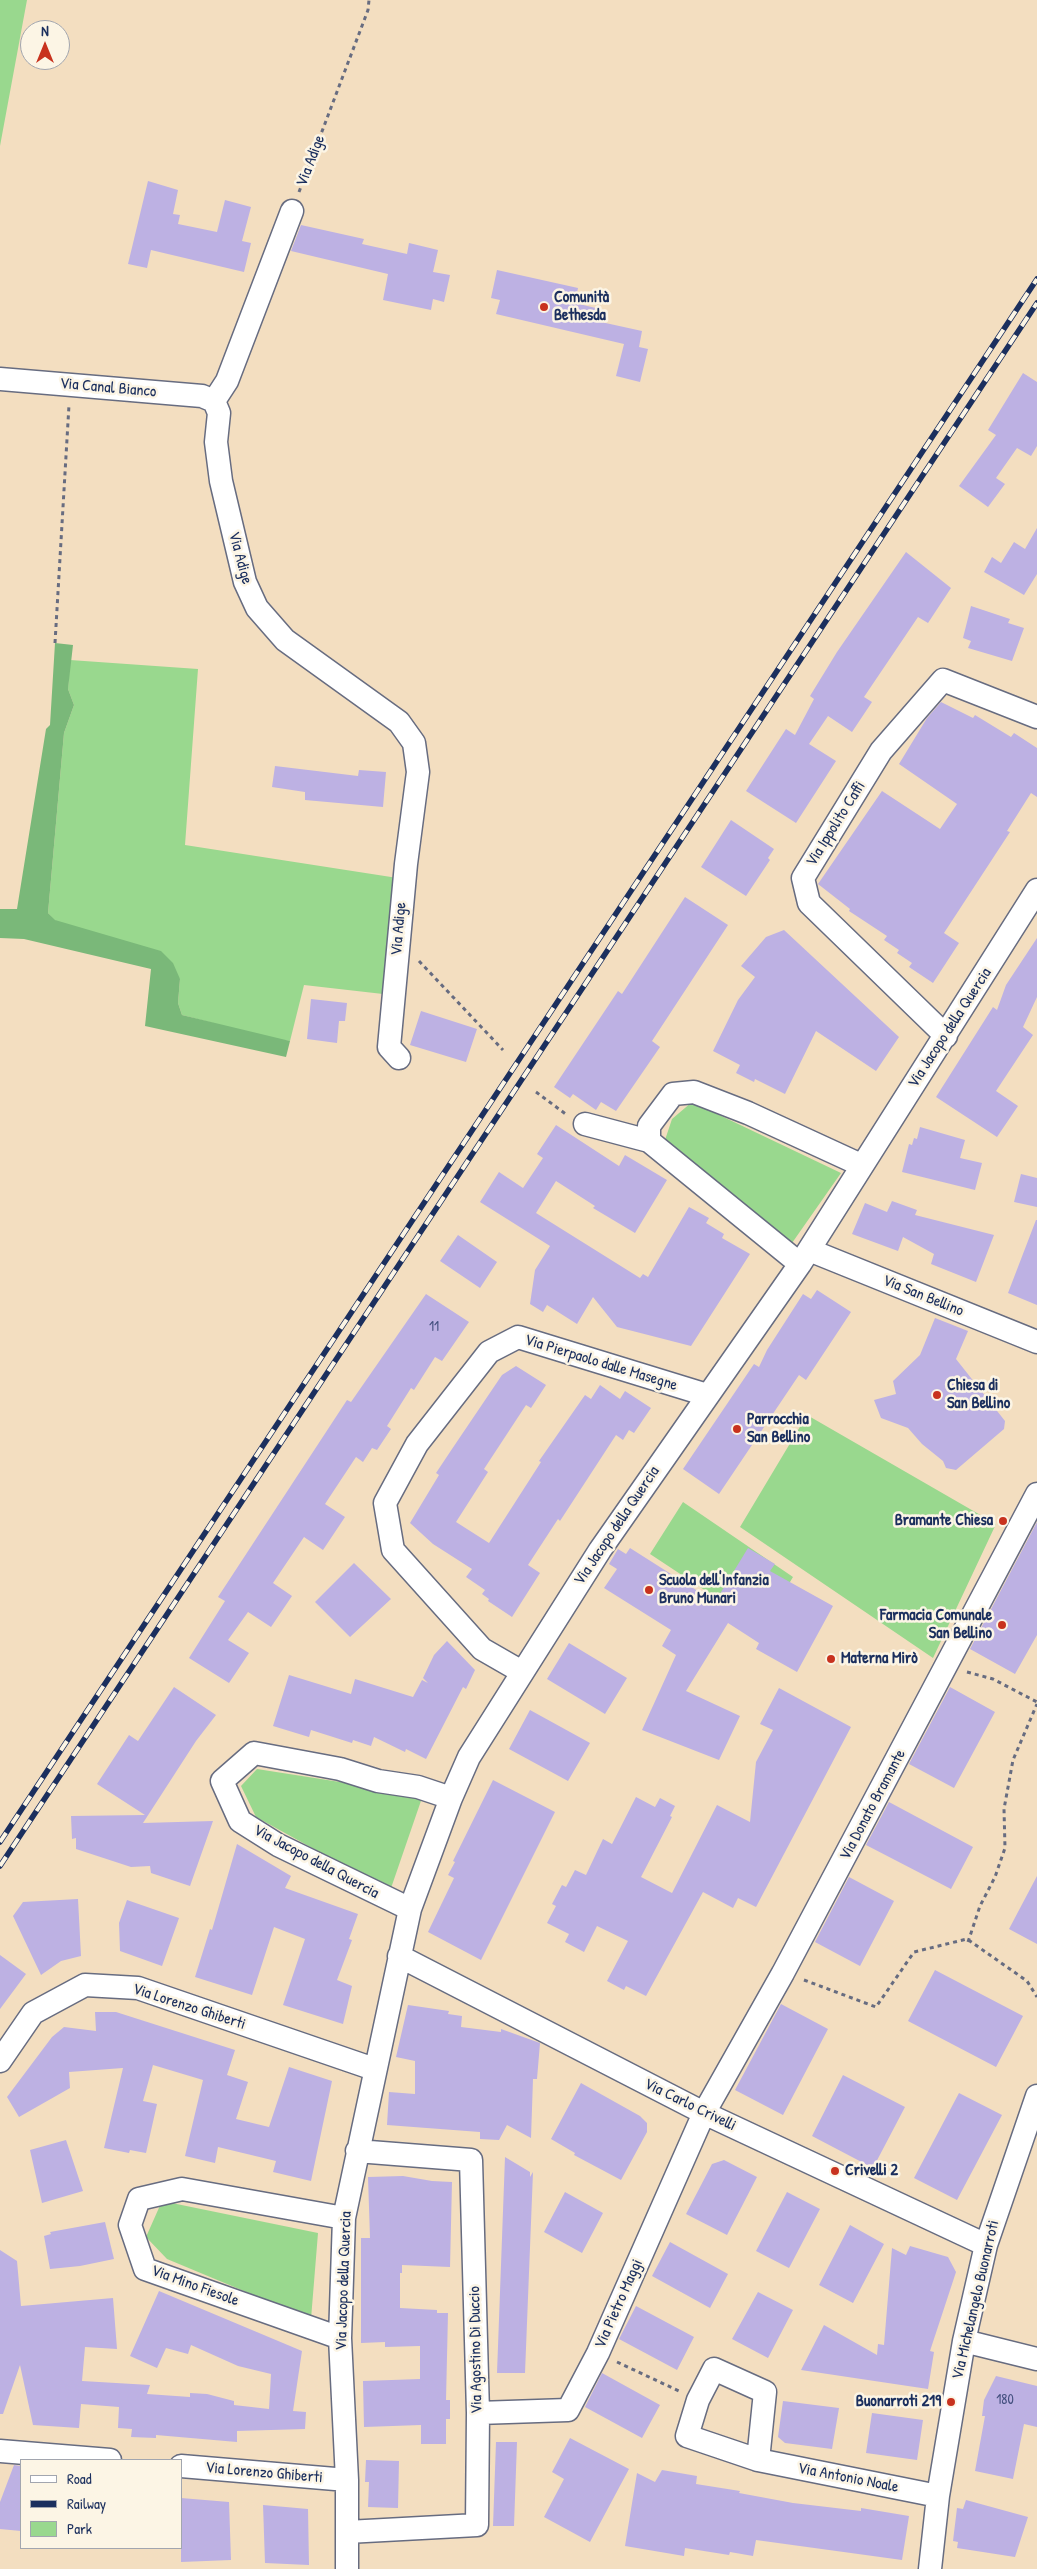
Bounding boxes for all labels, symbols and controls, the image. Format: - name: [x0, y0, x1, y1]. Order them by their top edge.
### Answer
- north arrow: [20, 20, 70, 70]
- text: N: [41, 21, 49, 40]
- street label: Via Adige: [292, 133, 330, 189]
- place label: Comunità Bethesda: [554, 288, 609, 326]
- marker: Comunità Bethesda: [538, 301, 550, 313]
- street label: Via Canal Bianco: [59, 374, 157, 402]
- street label: Via Adige: [224, 530, 256, 586]
- street label: Via Ippolito Caffi: [802, 778, 870, 870]
- street label: Via Adige: [387, 901, 411, 957]
- street label: Via Jacopo della Quercia: [904, 964, 996, 1092]
- street label: Via San Bellino: [880, 1271, 966, 1321]
- house number: 11: [429, 1319, 439, 1335]
- street label: Via Pierpaolo dalle Masegne: [522, 1331, 680, 1395]
- place label: Chiesa di San Bellino: [947, 1376, 1010, 1414]
- marker: Chiesa di San Bellino: [931, 1389, 943, 1401]
- place label: Parrocchia San Bellino: [747, 1410, 810, 1448]
- marker: Parrocchia San Bellino: [731, 1423, 743, 1435]
- street label: Via Jacopo della Quercia: [570, 1463, 664, 1589]
- place label: Bramante Chiesa: [895, 1511, 993, 1531]
- marker: Bramante Chiesa: [997, 1515, 1009, 1527]
- place label: Scuola dell'Infanzia Bruno Munari: [659, 1571, 769, 1609]
- marker: Scuola dell'Infanzia Bruno Munari: [643, 1584, 655, 1596]
- place label: Farmacia Comunale San Bellino: [880, 1606, 992, 1644]
- marker: Farmacia Comunale San Bellino: [996, 1619, 1008, 1631]
- place label: Materna Mirò: [841, 1649, 918, 1669]
- marker: Materna Mirò: [825, 1653, 837, 1665]
- street label: Via Donato Bramante: [836, 1746, 910, 1864]
- street label: Via Jacopo della Quercia: [250, 1821, 382, 1903]
- street label: Via Lorenzo Ghiberti: [130, 1980, 248, 2034]
- street label: Via Carlo Crivelli: [641, 2074, 739, 2136]
- place label: Crivelli 2: [845, 2161, 898, 2181]
- marker: Crivelli 2: [829, 2165, 841, 2177]
- street label: Via Jacopo della Quercia: [332, 2211, 356, 2351]
- street label: Via Michelangelo Buonarroti: [948, 2218, 1004, 2382]
- street label: Via Pietro Maggi: [591, 2256, 647, 2352]
- street label: Via Mino Fiesole: [148, 2261, 242, 2311]
- street label: Via Agostino Di Duccio: [465, 2286, 487, 2414]
- place label: Buonarroti 219: [856, 2392, 941, 2412]
- house number: 180: [996, 2392, 1014, 2408]
- marker: Buonarroti 219: [945, 2396, 957, 2408]
- street label: Via Lorenzo Ghiberti: [204, 2458, 324, 2488]
- legend: [20, 2459, 182, 2549]
- street label: Via Antonio Noale: [796, 2459, 900, 2497]
- text: Road: [67, 2468, 92, 2489]
- text: Railway: [67, 2493, 106, 2514]
- text: Park: [67, 2518, 92, 2539]

